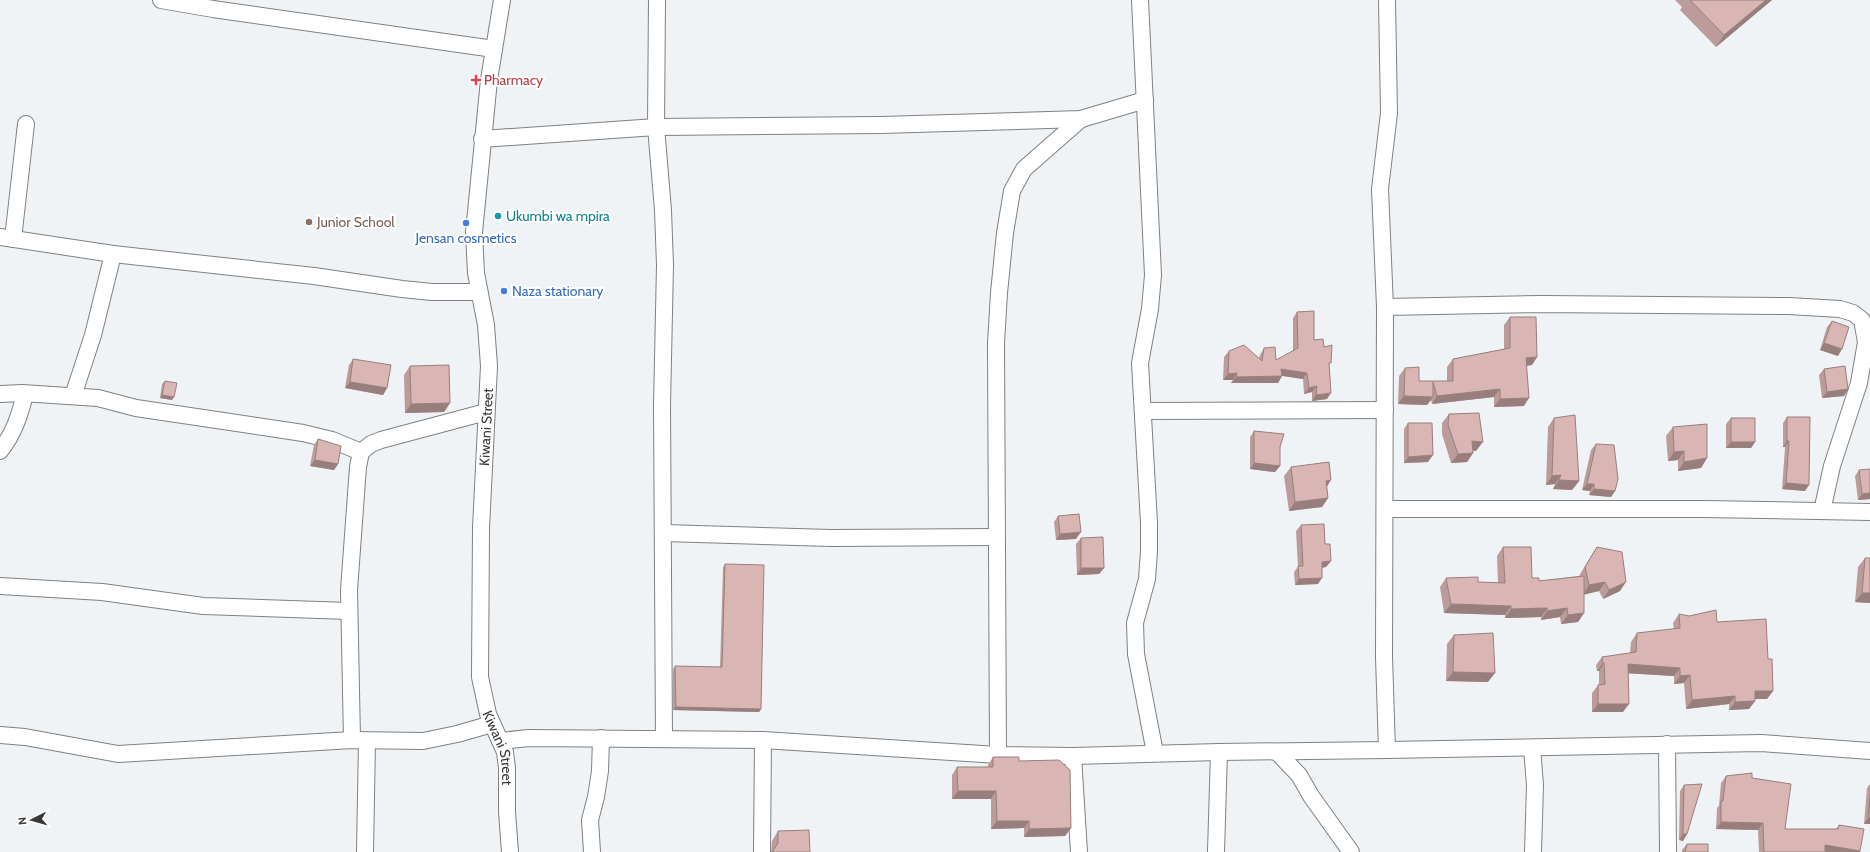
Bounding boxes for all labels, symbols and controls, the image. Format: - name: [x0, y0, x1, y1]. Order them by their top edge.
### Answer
- place label: Pharmacy: [484, 71, 543, 89]
- marker: Pharmacy: [471, 75, 481, 85]
- place label: Ukumbi wa mpira: [506, 207, 610, 225]
- marker: Ukumbi wa mpira: [493, 211, 503, 221]
- place label: Junior School: [316, 213, 395, 231]
- marker: Junior School: [304, 217, 314, 227]
- marker: Jensan cosmetics: [461, 218, 471, 228]
- place label: Jensan cosmetics: [415, 229, 517, 247]
- place label: Naza stationary: [512, 282, 603, 300]
- marker: Naza stationary: [499, 286, 509, 296]
- street label: Kiwani Street: [475, 387, 497, 466]
- street label: Kiwani Street: [479, 708, 516, 786]
- north arrow: [12, 800, 52, 840]
- text: N: [15, 816, 29, 826]

